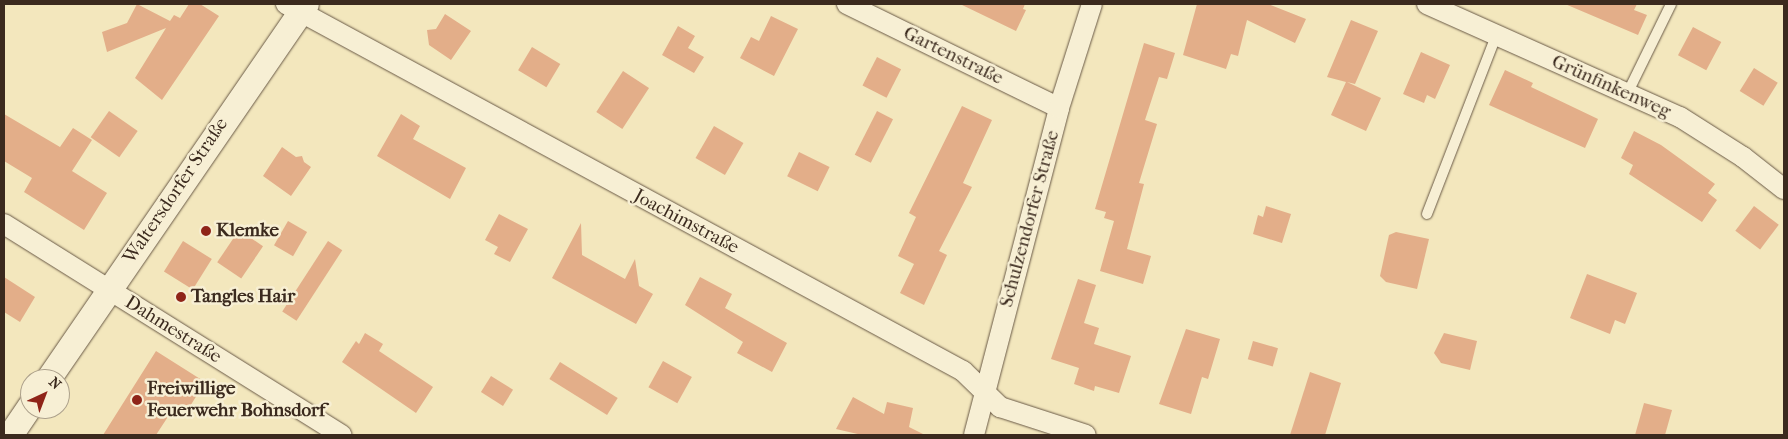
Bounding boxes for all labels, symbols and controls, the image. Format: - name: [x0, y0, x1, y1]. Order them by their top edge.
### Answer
- street label: Gartenstraße: [899, 22, 1007, 90]
- street label: Grünfinkenweg: [1548, 51, 1674, 123]
- street label: Waltersdorfer Straße: [119, 114, 233, 268]
- street label: Schulzendorfer Straße: [995, 128, 1065, 310]
- street label: Joachimstraße: [629, 185, 743, 259]
- place label: Klemke: [216, 220, 279, 242]
- marker: Klemke: [200, 225, 212, 237]
- place label: Tangles Hair: [191, 286, 295, 308]
- street label: Dahmestraße: [121, 291, 225, 369]
- marker: Tangles Hair: [175, 291, 187, 303]
- north arrow: [20, 369, 70, 419]
- text: N: [45, 374, 65, 393]
- place label: Freiwillige Feuerwehr Bohnsdorf: [147, 378, 325, 422]
- marker: Freiwillige Feuerwehr Bohnsdorf: [131, 394, 143, 406]

